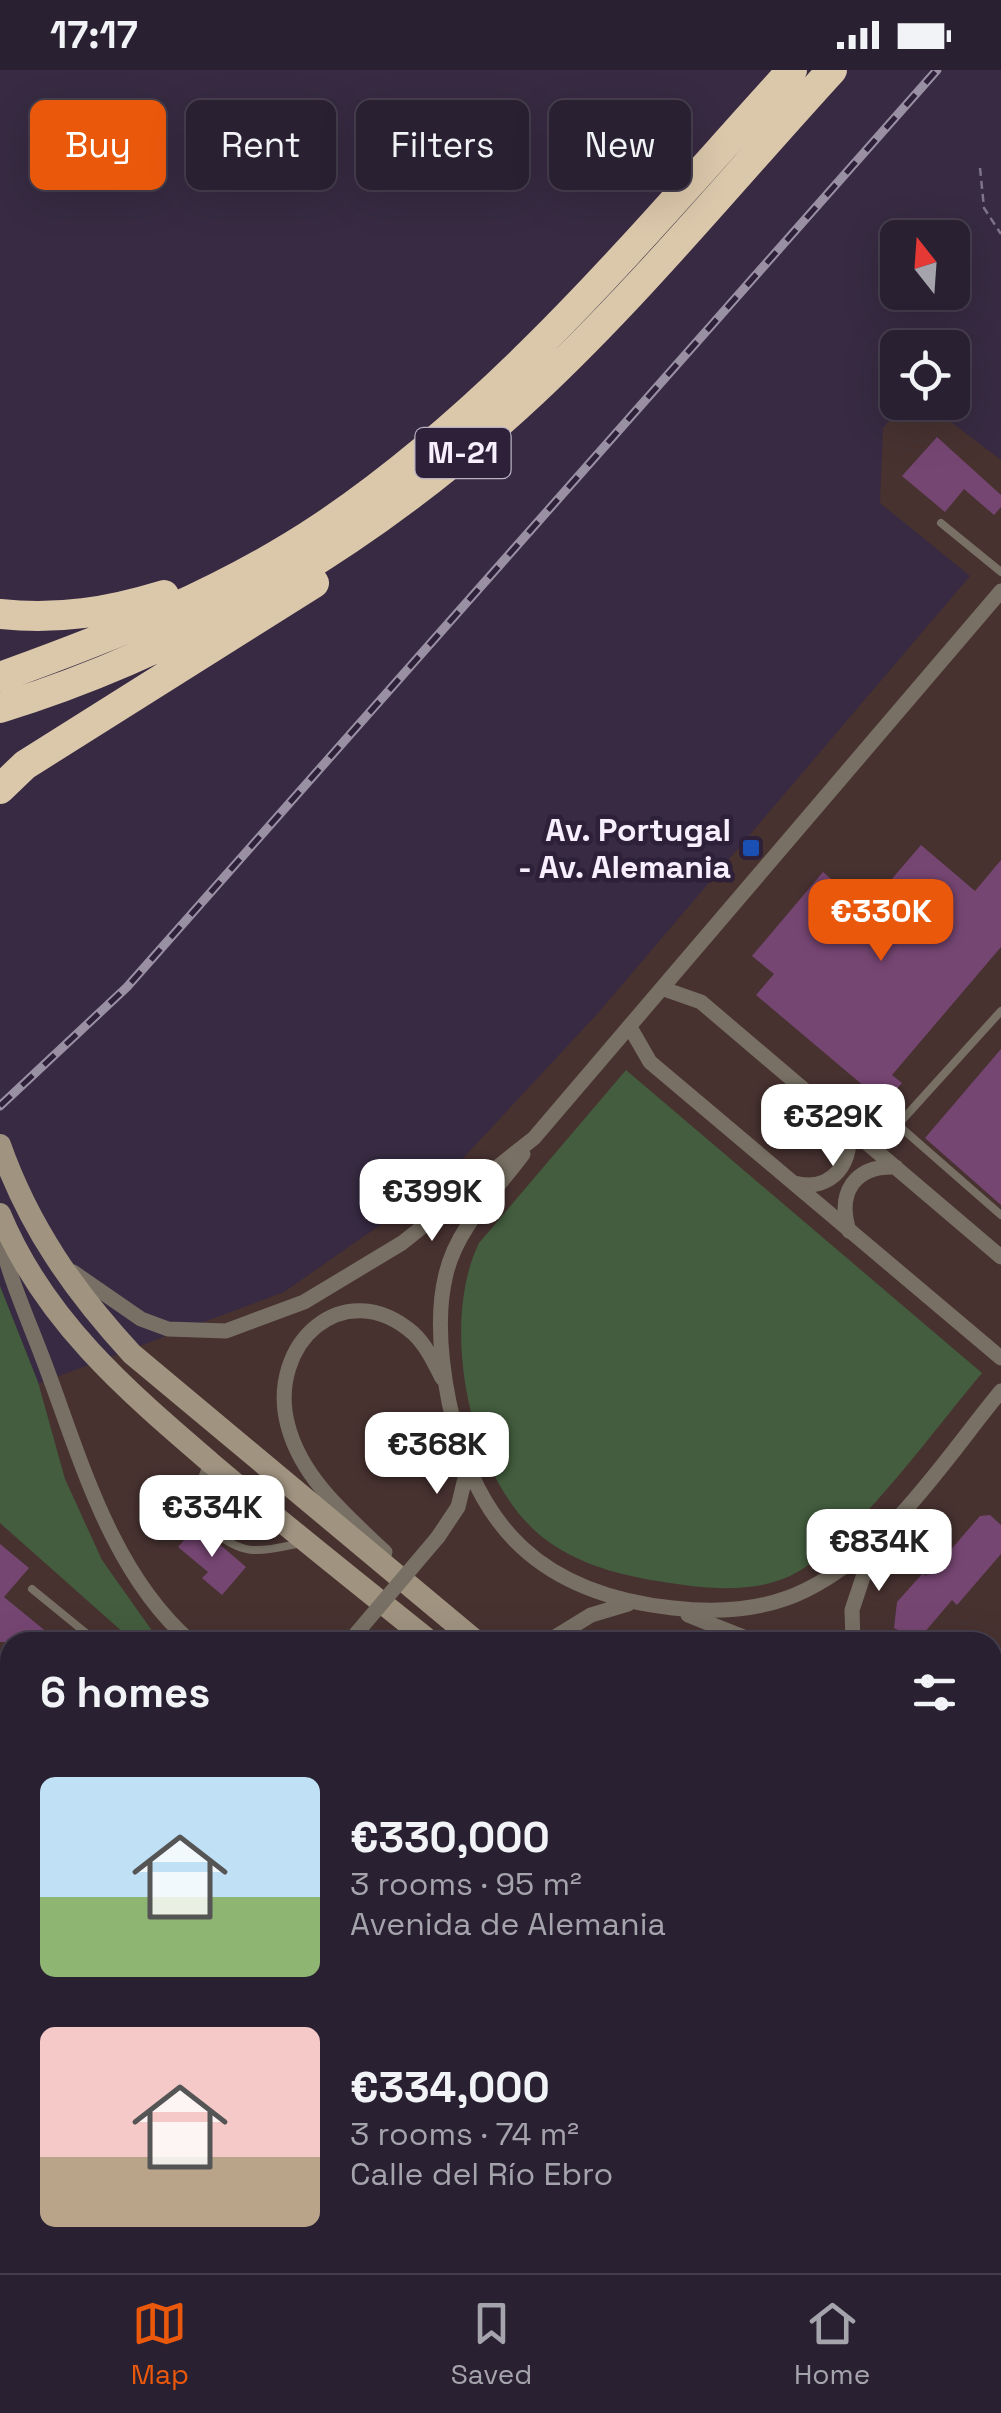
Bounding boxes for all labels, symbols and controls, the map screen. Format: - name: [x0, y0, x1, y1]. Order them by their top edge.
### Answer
- text: 17:17: [50, 11, 138, 59]
- chip: Buy: [30, 100, 166, 190]
- chip: Rent: [186, 100, 336, 190]
- chip: Filters: [356, 100, 529, 190]
- chip: New: [549, 100, 691, 190]
- north arrow: [880, 220, 970, 310]
- map controls: [880, 220, 970, 420]
- button: locate: [880, 330, 970, 420]
- road number: M-21: [416, 428, 510, 478]
- place label: Av. Portugal - Av. Alemania: [518, 810, 731, 887]
- marker: Av. Portugal - Av. Alemania: [740, 837, 762, 859]
- pin: €330K: [811, 879, 951, 964]
- text: €330K: [830, 891, 932, 931]
- pin: €329K: [763, 1084, 903, 1169]
- text: €329K: [783, 1096, 883, 1136]
- pin: €399K: [362, 1159, 502, 1244]
- text: €399K: [382, 1171, 482, 1211]
- pin: €368K: [367, 1412, 507, 1497]
- text: €368K: [387, 1424, 487, 1464]
- pin: €334K: [142, 1475, 282, 1560]
- text: €334K: [162, 1487, 263, 1527]
- pin: €834K: [809, 1509, 949, 1594]
- text: €834K: [829, 1521, 929, 1561]
- icon: filters: [907, 1665, 962, 1720]
- text: 6 homes: [40, 1666, 210, 1719]
- text: €330,000: [350, 1811, 550, 1864]
- icon: home: [120, 1817, 240, 1937]
- text: 3 rooms · 95 m²: [350, 1864, 582, 1904]
- text: Avenida de Alemania: [350, 1904, 666, 1944]
- text: €334,000: [350, 2061, 550, 2114]
- icon: home: [120, 2067, 240, 2187]
- text: 3 rooms · 74 m²: [350, 2114, 579, 2154]
- text: Calle del Río Ebro: [350, 2154, 613, 2194]
- tab: Map: [131, 2296, 189, 2392]
- tab: Saved: [451, 2296, 532, 2392]
- tab: Home: [794, 2296, 870, 2392]

